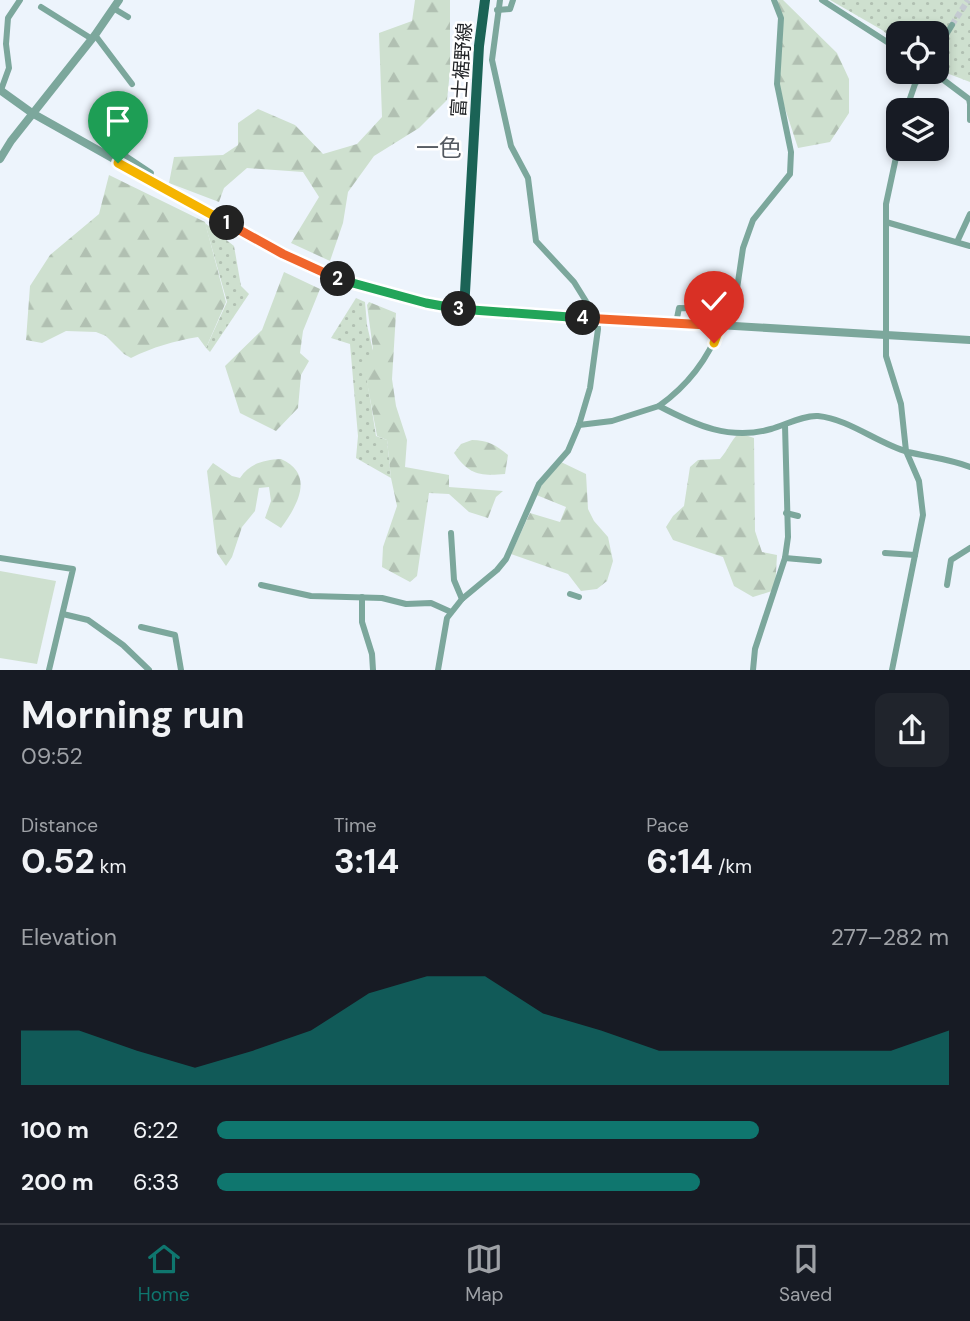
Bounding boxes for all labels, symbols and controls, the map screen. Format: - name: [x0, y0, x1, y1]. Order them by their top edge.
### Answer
- map controls: [886, 21, 949, 161]
- button: locate: [886, 21, 949, 84]
- street label: 富士裾野線: [446, 22, 477, 118]
- pin: [88, 91, 148, 163]
- button: layers: [886, 98, 949, 161]
- icon: arrive: [99, 102, 137, 140]
- district label: 一色: [416, 133, 462, 163]
- pin: 1: [210, 206, 244, 241]
- text: 1: [223, 210, 230, 235]
- pin: 2: [320, 262, 356, 296]
- text: 2: [332, 266, 343, 291]
- pin: [684, 271, 744, 343]
- icon: check: [695, 282, 733, 320]
- pin: 3: [442, 292, 476, 326]
- text: 3: [453, 296, 464, 321]
- pin: 4: [566, 300, 600, 336]
- text: 4: [576, 305, 589, 330]
- text: Morning run: [21, 690, 245, 740]
- button: share: [875, 693, 949, 767]
- text: 09:52: [21, 741, 83, 771]
- text: Distance: [21, 813, 98, 838]
- text: Time: [334, 813, 377, 838]
- text: Pace: [646, 813, 689, 838]
- text: 0.52: [21, 838, 95, 884]
- text: 3:14: [334, 838, 399, 884]
- text: 6:14: [646, 838, 713, 884]
- text: km: [95, 854, 126, 879]
- text: /km: [713, 854, 752, 879]
- text: Elevation: [21, 922, 117, 952]
- text: 277–282 m: [831, 922, 949, 952]
- text: 100 m: [21, 1115, 89, 1145]
- text: 6:22: [133, 1115, 179, 1145]
- text: 200 m: [21, 1167, 94, 1197]
- text: 6:33: [133, 1167, 179, 1197]
- tab: Home: [138, 1240, 190, 1307]
- tab: Map: [465, 1240, 503, 1307]
- tab: Saved: [779, 1240, 832, 1307]

